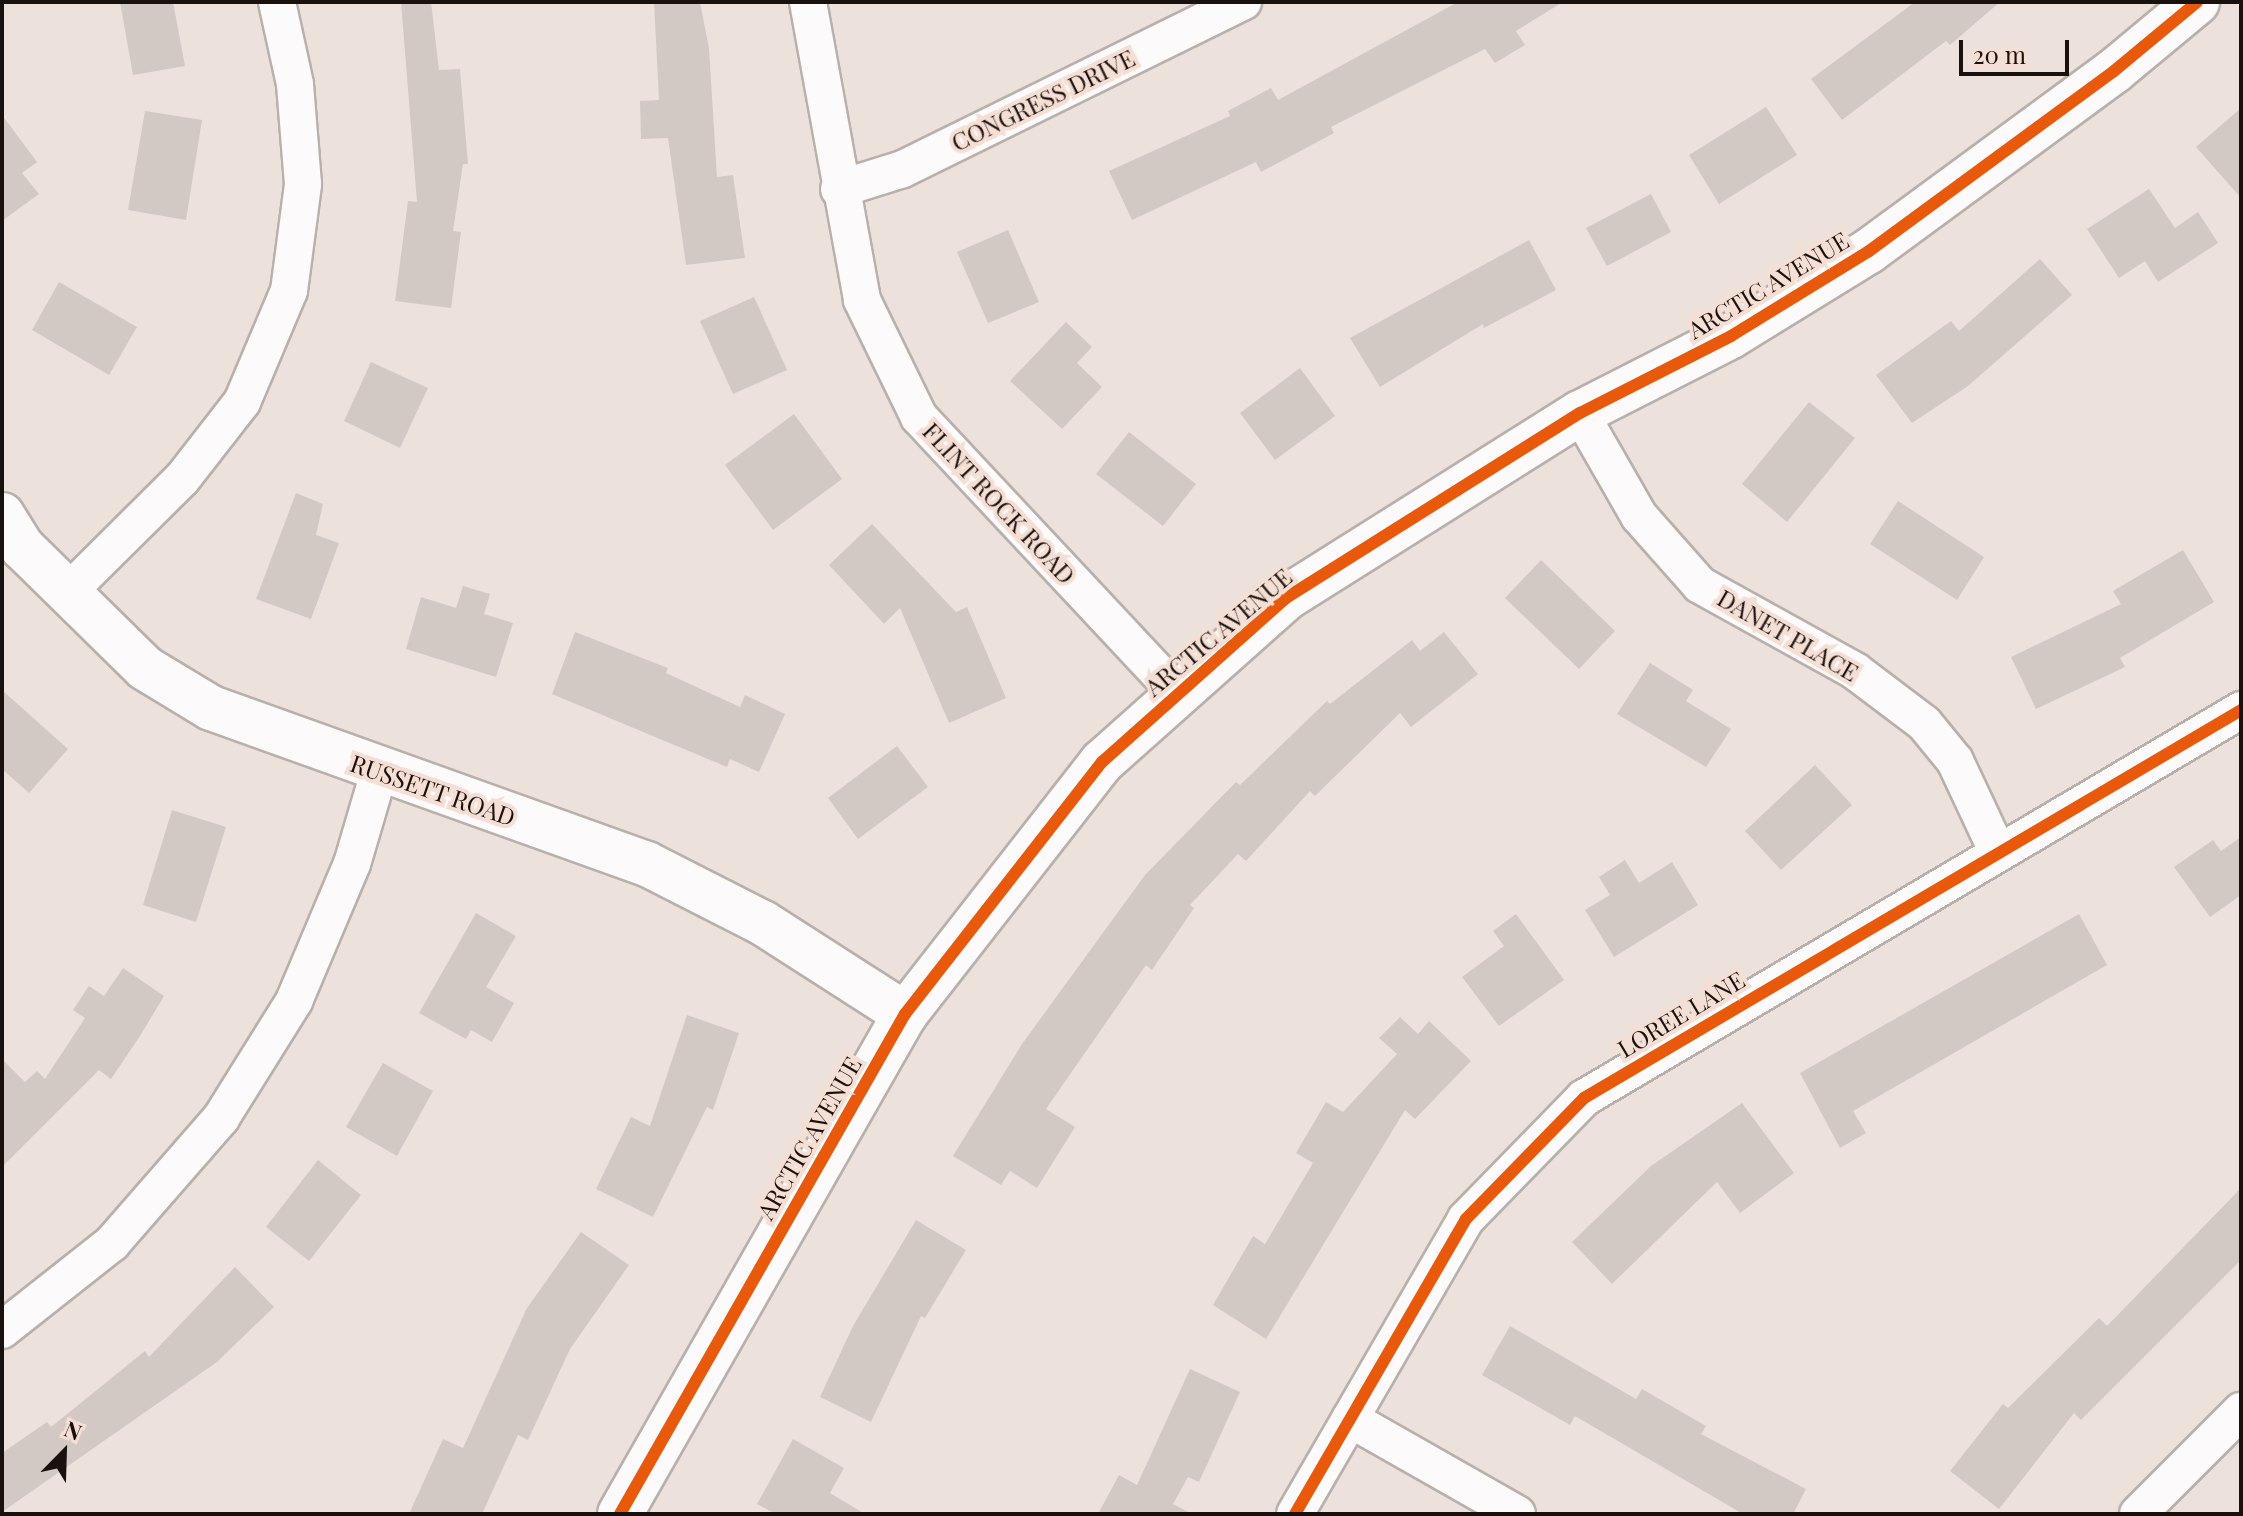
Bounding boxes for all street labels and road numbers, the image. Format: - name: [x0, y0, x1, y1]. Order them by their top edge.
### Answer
- street label: CONGRESS DRIVE: [947, 43, 1139, 157]
- street label: ARCTIC AVENUE: [1682, 225, 1854, 345]
- street label: FLINT ROCK ROAD: [917, 416, 1081, 590]
- street label: ARCTIC AVENUE: [1138, 562, 1298, 702]
- street label: DANET PLACE: [1712, 583, 1864, 687]
- street label: RUSSETT ROAD: [347, 748, 519, 832]
- street label: LOREE LANE: [1612, 965, 1750, 1063]
- street label: ARCTIC AVENUE: [751, 1051, 867, 1225]

